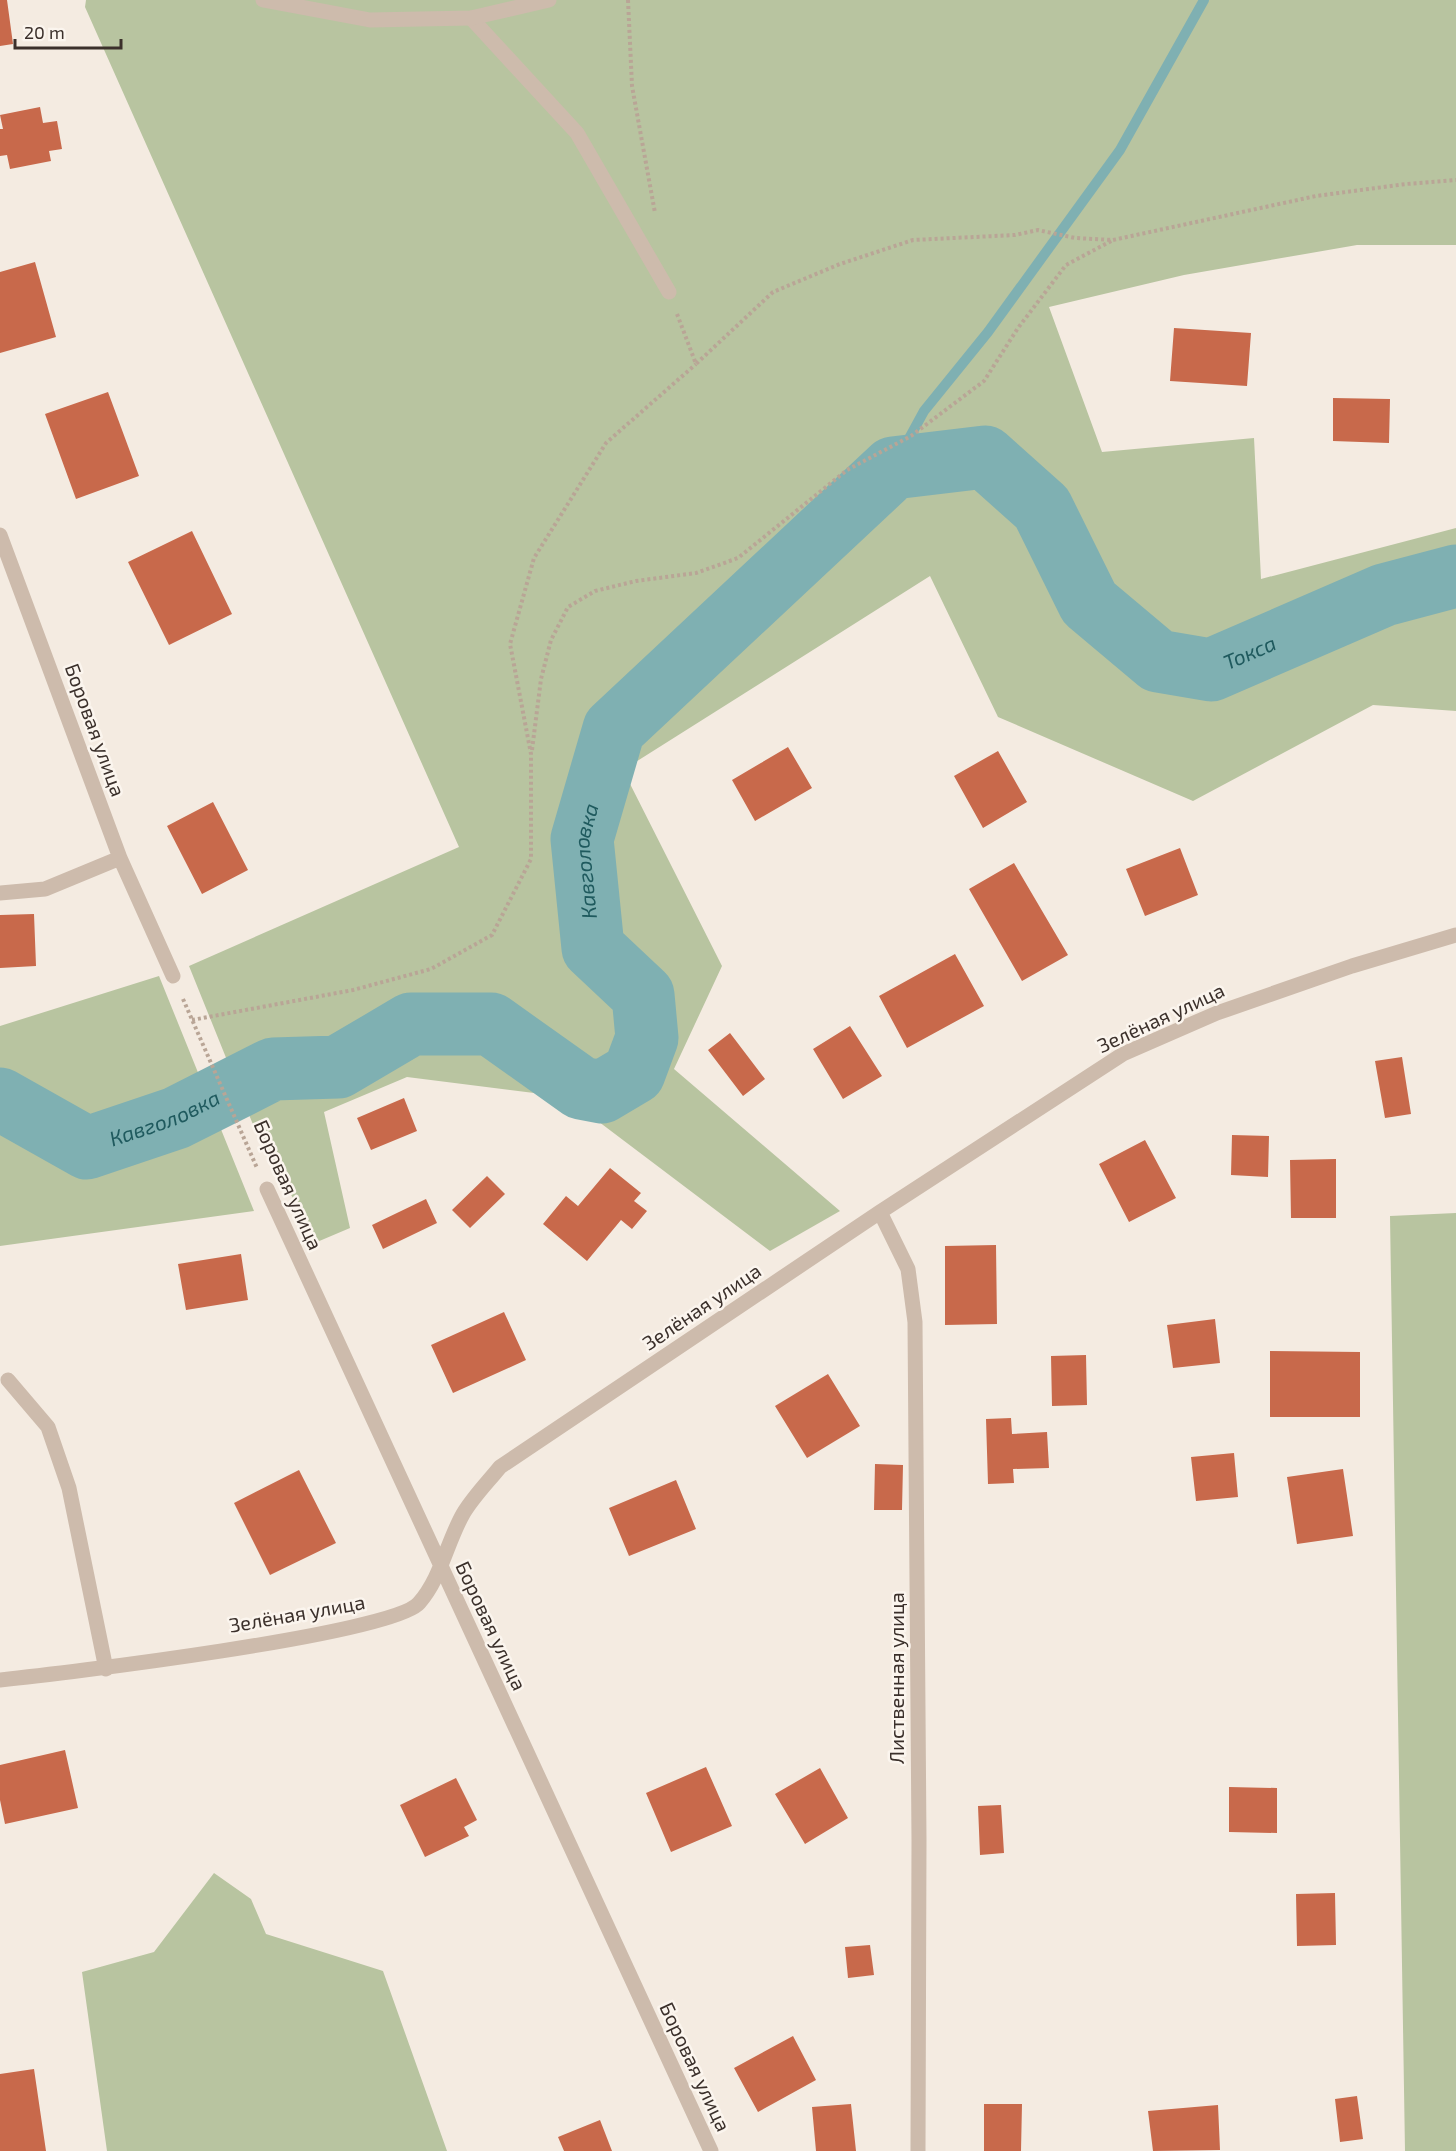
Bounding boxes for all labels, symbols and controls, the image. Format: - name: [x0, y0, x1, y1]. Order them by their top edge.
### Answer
- scale bar: [15, 12, 122, 50]
- text: 20 m: [24, 21, 65, 43]
- water label: Токса: [1219, 629, 1280, 674]
- street label: Боровая улица: [60, 660, 131, 800]
- water label: Кавголовка: [568, 800, 603, 920]
- street label: Зелёная улица: [1093, 977, 1228, 1058]
- water label: Кавголовка: [106, 1084, 224, 1151]
- street label: Боровая улица: [249, 1116, 328, 1254]
- street label: Зелёная улица: [638, 1258, 766, 1355]
- street label: Боровая улица: [451, 1557, 532, 1694]
- street label: Зелёная улица: [227, 1589, 367, 1638]
- street label: Лиственная улица: [884, 1592, 909, 1764]
- street label: Боровая улица: [655, 1998, 736, 2135]

